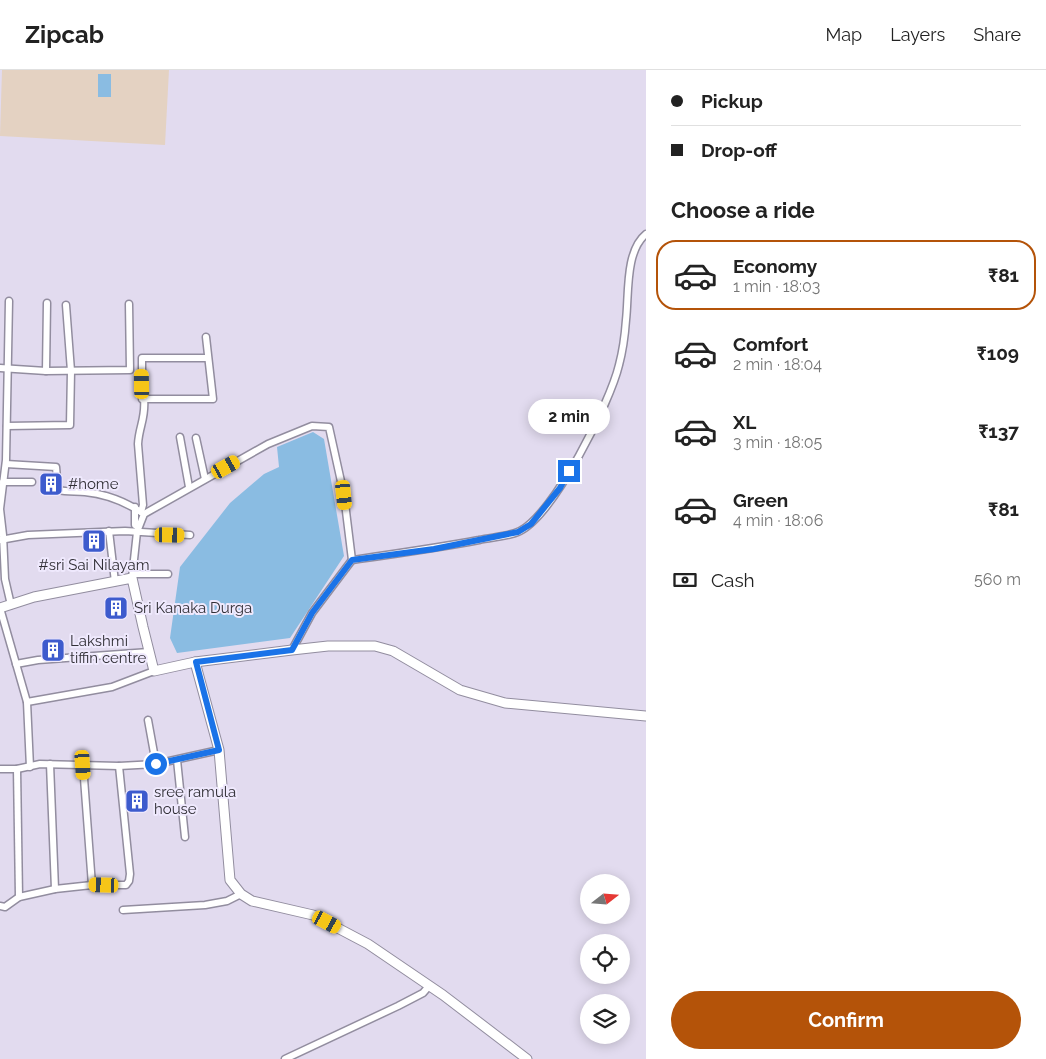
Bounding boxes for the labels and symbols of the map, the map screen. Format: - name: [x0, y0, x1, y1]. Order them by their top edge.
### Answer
- car: [134, 369, 149, 399]
- callout: 2 min: [528, 398, 610, 434]
- car: [209, 453, 242, 481]
- route end: [558, 460, 580, 482]
- building icon: #home: [38, 471, 64, 497]
- place label: #home: [68, 475, 119, 493]
- car: [334, 479, 353, 511]
- car: [154, 527, 185, 543]
- building icon: #sri Sai Nilayam: [81, 528, 107, 554]
- place label: #sri Sai Nilayam: [39, 556, 149, 574]
- building icon: Sri Kanaka Durga: [103, 595, 129, 621]
- place label: Sri Kanaka Durga: [134, 599, 252, 617]
- place label: Lakshmi tiffin centre: [70, 632, 147, 667]
- building icon: Lakshmi tiffin centre: [40, 637, 66, 663]
- car: [74, 750, 91, 780]
- route start: [145, 753, 167, 775]
- place label: sree ramula house: [154, 783, 236, 818]
- building icon: sree ramula house: [124, 788, 150, 814]
- north arrow: [580, 874, 630, 924]
- car: [88, 877, 119, 893]
- car: [310, 908, 343, 936]

